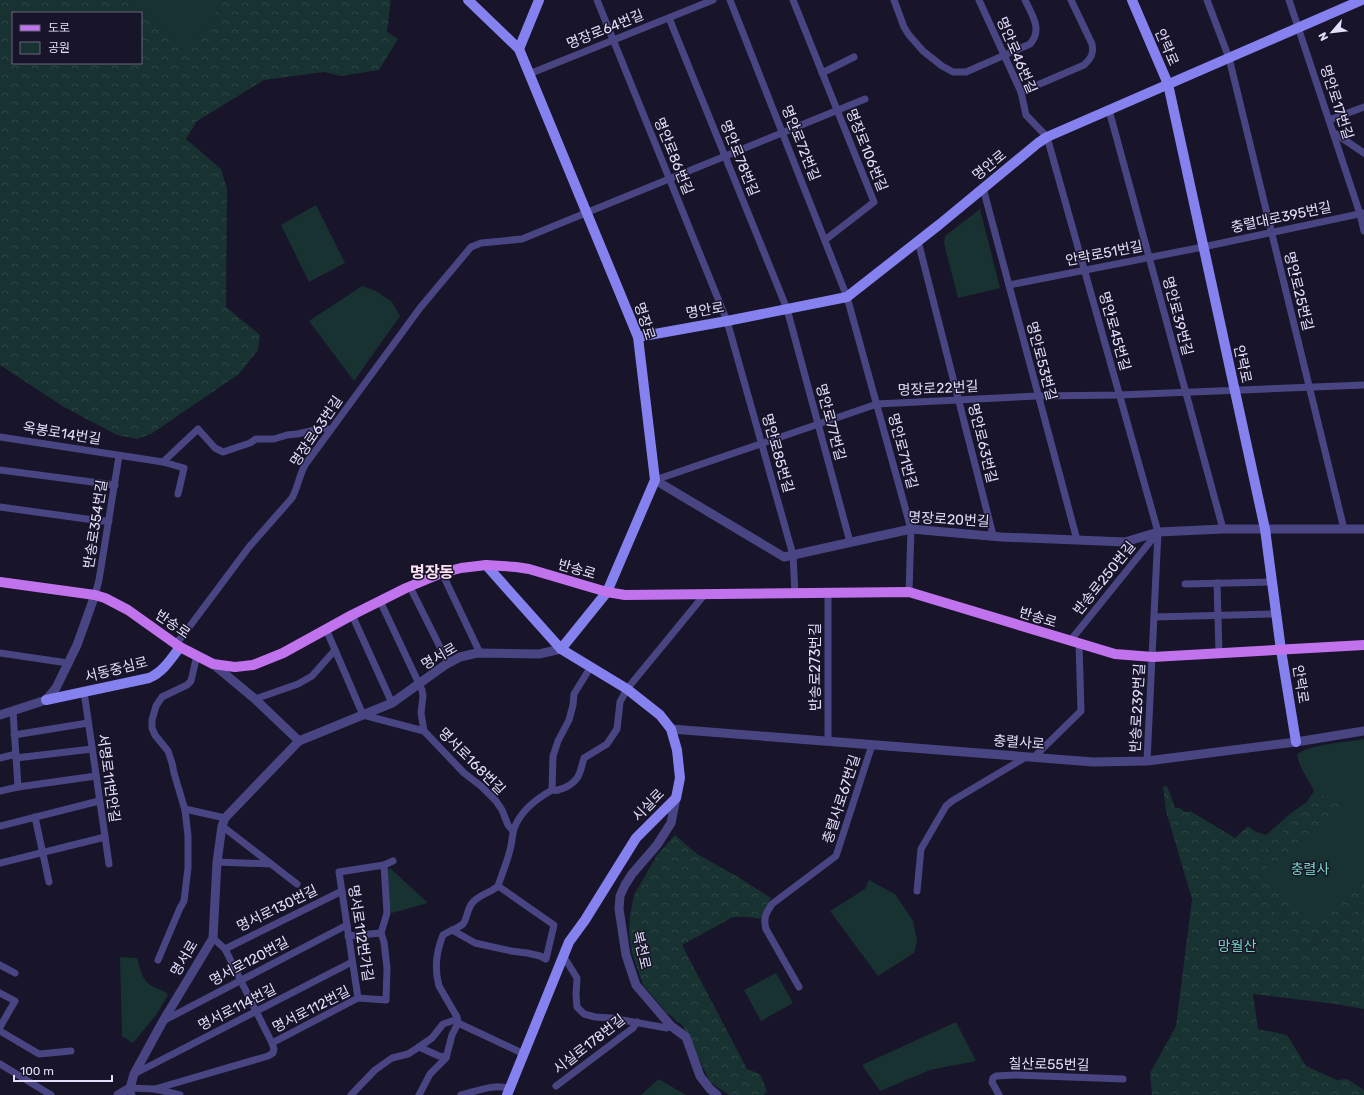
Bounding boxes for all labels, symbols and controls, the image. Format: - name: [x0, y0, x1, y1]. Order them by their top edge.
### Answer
- street label: 명장로64번길: [564, 6, 646, 53]
- legend: [12, 12, 142, 64]
- north arrow: [1312, 12, 1352, 52]
- street label: 명안로46번길: [993, 14, 1040, 96]
- text: 도로: [48, 21, 70, 35]
- street label: 안락로: [1151, 26, 1182, 68]
- text: N: [1316, 30, 1331, 43]
- text: 공원: [48, 41, 70, 55]
- street label: 명안로17번길: [1316, 63, 1357, 142]
- street label: 명안로72번길: [778, 103, 823, 183]
- street label: 명장로106번길: [842, 106, 891, 194]
- street label: 명안로86번길: [650, 115, 697, 197]
- street label: 명안로78번길: [717, 118, 762, 199]
- street label: 명안로: [969, 147, 1010, 184]
- street label: 충렬대로395번길: [1229, 199, 1333, 236]
- street label: 안락로51번길: [1064, 238, 1144, 269]
- street label: 명안로25번길: [1280, 250, 1317, 332]
- street label: 명안로39번길: [1159, 275, 1196, 358]
- street label: 명안로45번길: [1095, 290, 1134, 373]
- street label: 명안로: [685, 299, 726, 322]
- street label: 명장로: [630, 300, 659, 342]
- street label: 명안로53번길: [1023, 320, 1060, 403]
- street label: 안락로: [1230, 343, 1255, 385]
- street label: 명장로22번길: [897, 378, 979, 399]
- street label: 명안로77번길: [812, 382, 849, 462]
- street label: 명장로63번길: [287, 393, 346, 470]
- street label: 명안로63번길: [964, 402, 1001, 485]
- street label: 명안로71번길: [884, 411, 921, 491]
- street label: 명안로85번길: [758, 412, 797, 495]
- street label: 옥봉로14번길: [22, 419, 102, 448]
- street label: 반송로354번길: [80, 478, 111, 570]
- street label: 명장로20번길: [908, 509, 990, 530]
- street label: 반송로250번길: [1070, 538, 1139, 619]
- street label: 반송로: [556, 556, 598, 583]
- district label: 명장동: [410, 563, 454, 582]
- street label: 반송로: [1017, 604, 1059, 631]
- street label: 반송로: [152, 607, 194, 642]
- street label: 반송로273번길: [807, 623, 824, 711]
- street label: 명서로: [418, 639, 460, 673]
- street label: 서동중심로: [83, 653, 150, 686]
- street label: 반송로239번길: [1127, 663, 1148, 753]
- street label: 안락로: [1289, 664, 1312, 705]
- street label: 명서로168번길: [435, 724, 509, 798]
- street label: 충렬사로: [993, 732, 1045, 753]
- street label: 서명로11번안길: [94, 733, 123, 823]
- street label: 충렬사로67번길: [819, 753, 864, 846]
- street label: 시실로: [629, 785, 668, 825]
- park label: 충렬사: [1291, 861, 1329, 878]
- street label: 명서로130번길: [234, 882, 320, 935]
- street label: 명서로112번가길: [344, 884, 377, 983]
- street label: 복천로: [629, 929, 654, 971]
- street label: 명서로120번길: [207, 933, 292, 989]
- street label: 명서로: [167, 937, 202, 979]
- park label: 망월산: [1218, 938, 1256, 955]
- street label: 명서로114번길: [195, 981, 279, 1034]
- street label: 명서로112번길: [270, 983, 353, 1036]
- street label: 시실로178번길: [550, 1011, 629, 1078]
- street label: 칠산로55번길: [1008, 1055, 1090, 1074]
- scale bar: [14, 1057, 112, 1083]
- text: 100 m: [20, 1064, 54, 1078]

